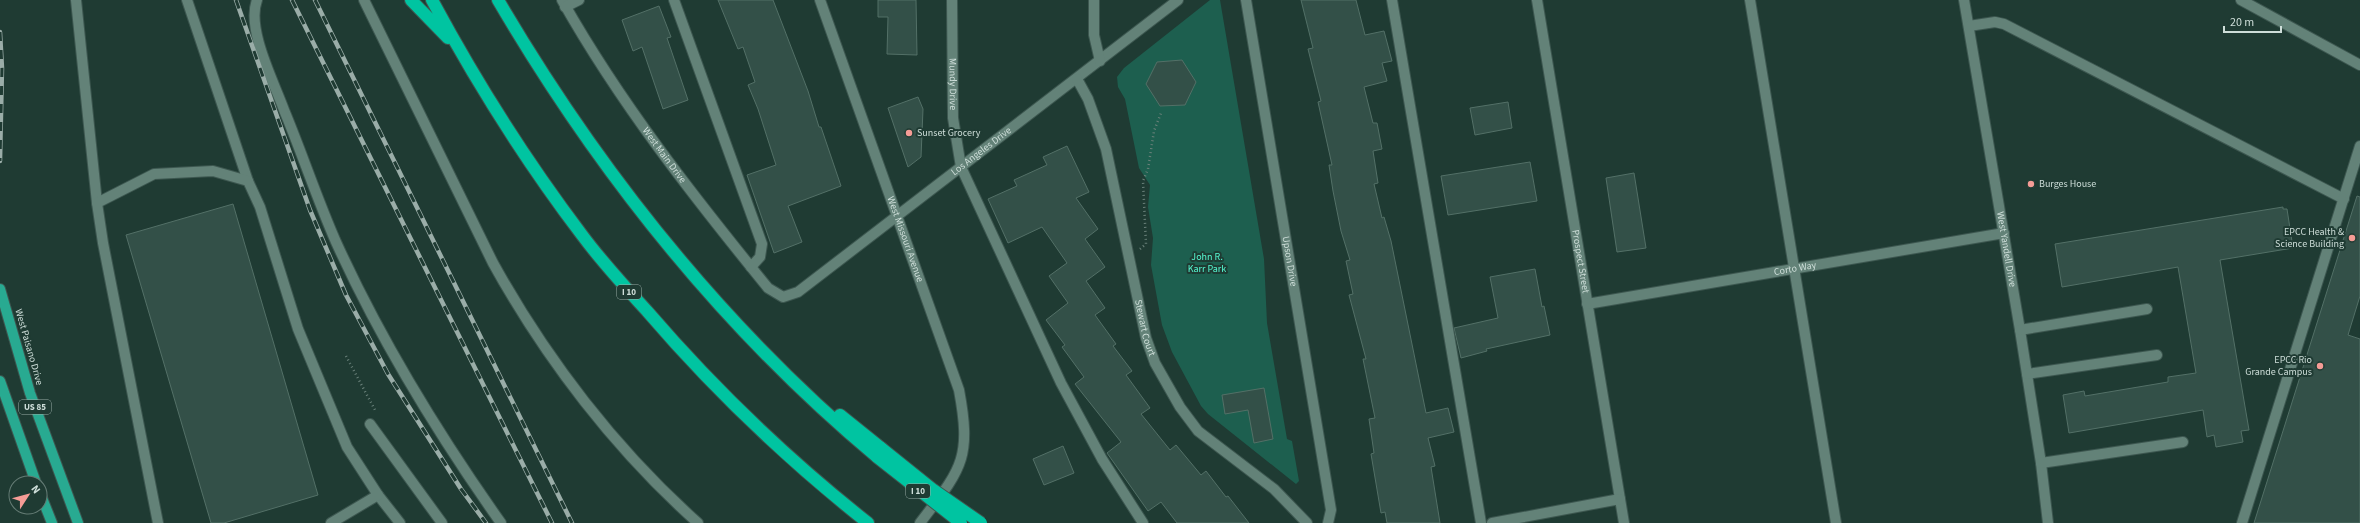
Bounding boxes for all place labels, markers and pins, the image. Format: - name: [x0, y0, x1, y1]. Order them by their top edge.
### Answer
- place label: Sunset Grocery: [917, 126, 981, 140]
- marker: Sunset Grocery: [904, 128, 914, 138]
- place label: Burges House: [2039, 177, 2096, 191]
- marker: Burges House: [2026, 179, 2036, 189]
- place label: EPCC Health & Science Building: [2275, 225, 2344, 251]
- marker: EPCC Health & Science Building: [2347, 233, 2357, 243]
- place label: EPCC Rio Grande Campus: [2245, 353, 2312, 379]
- marker: EPCC Rio Grande Campus: [2315, 361, 2325, 371]

